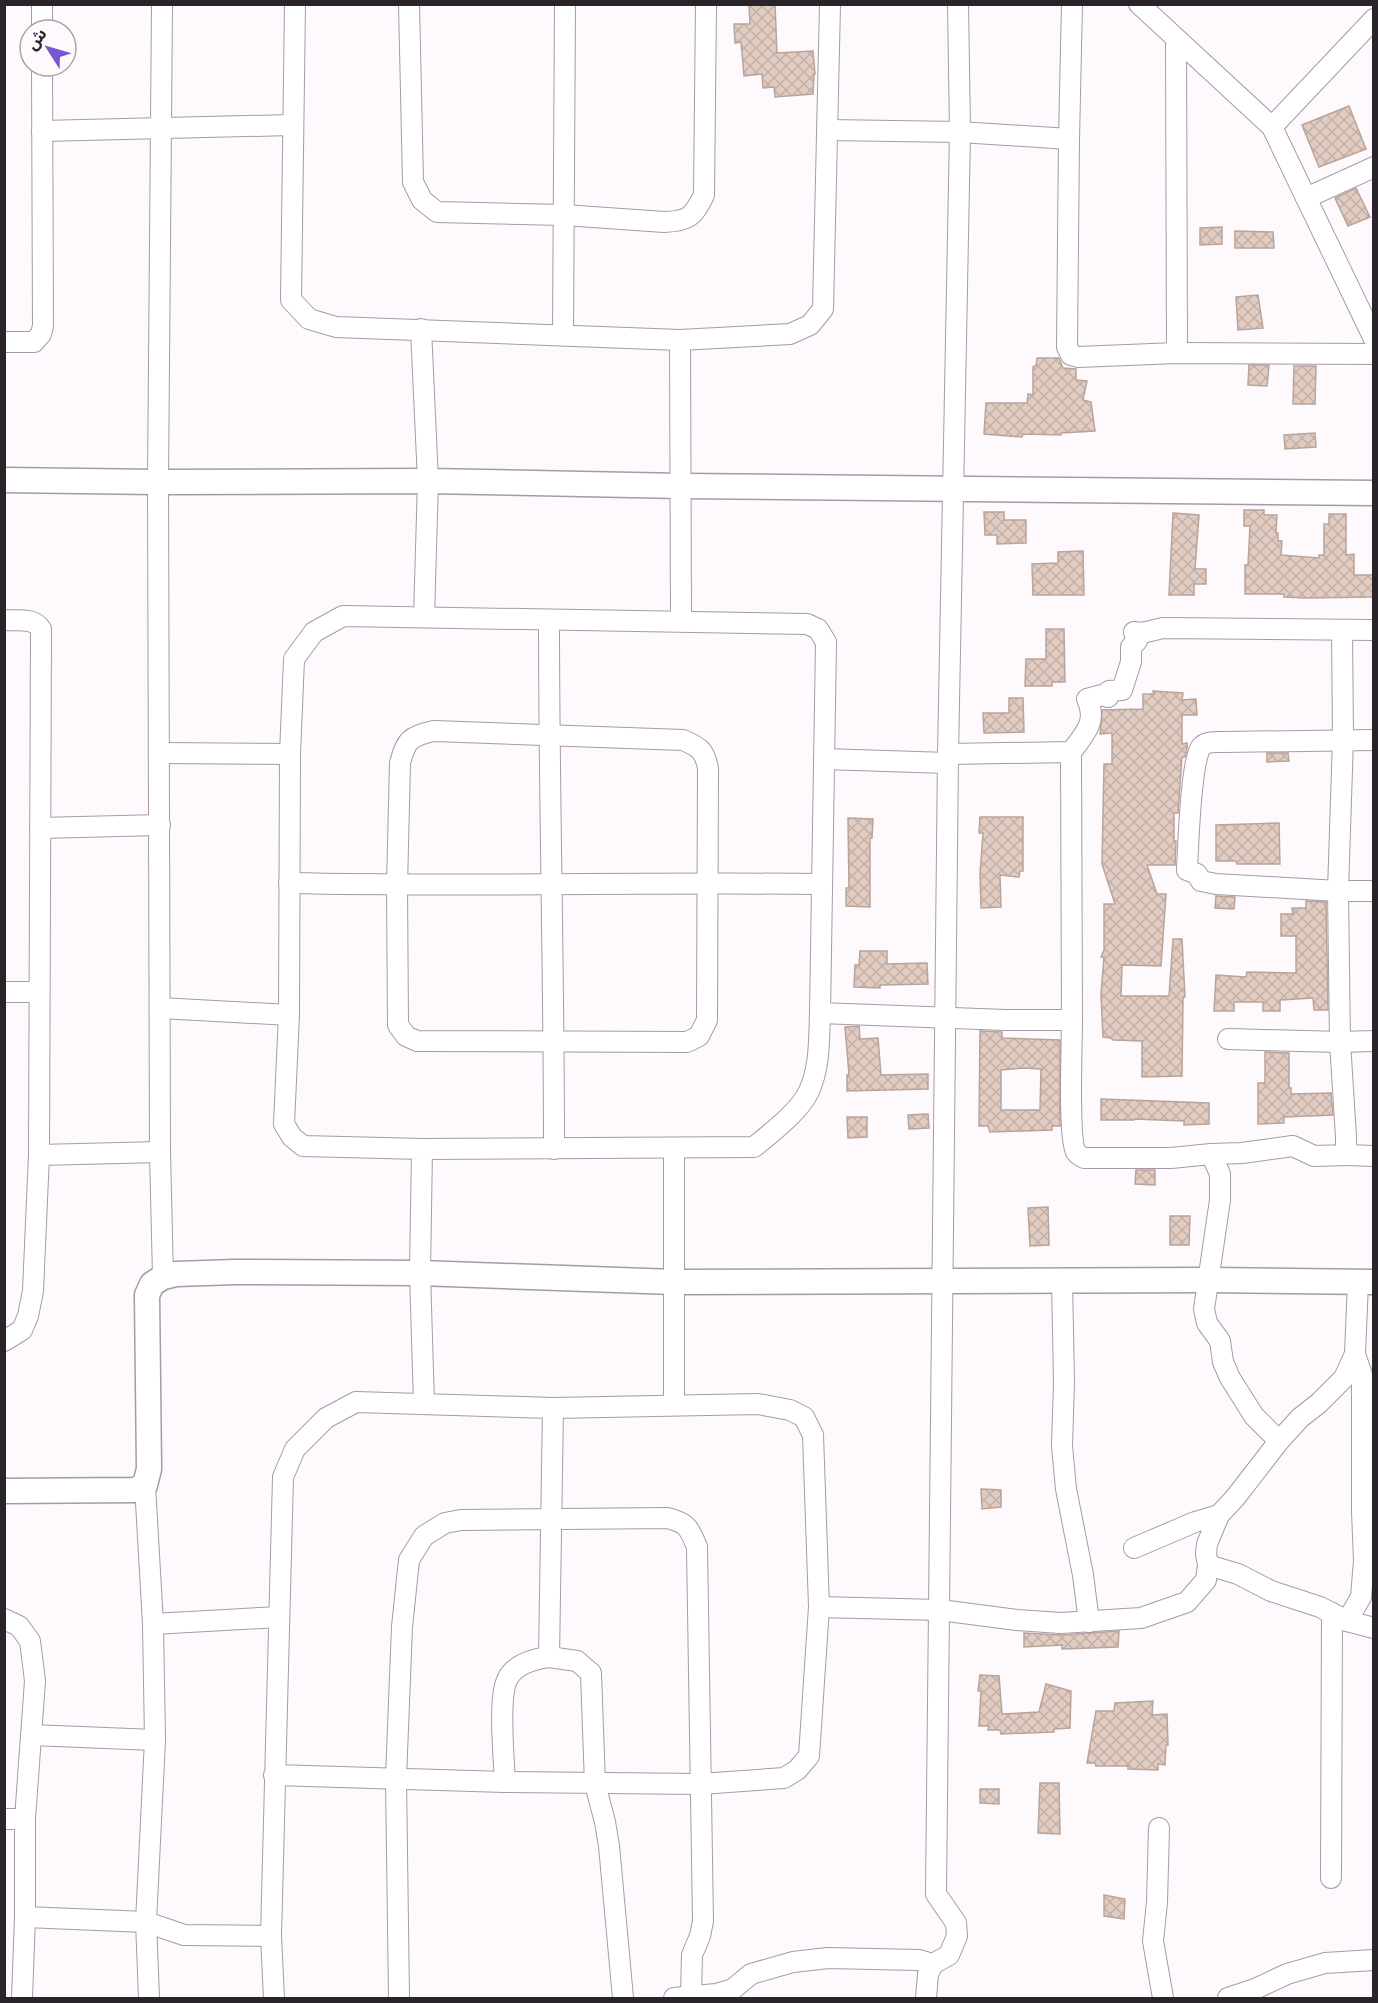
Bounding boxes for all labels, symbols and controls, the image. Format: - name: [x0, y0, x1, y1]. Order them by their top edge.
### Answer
- north arrow: [18, 18, 78, 78]
- text: ش: [22, 25, 51, 54]

